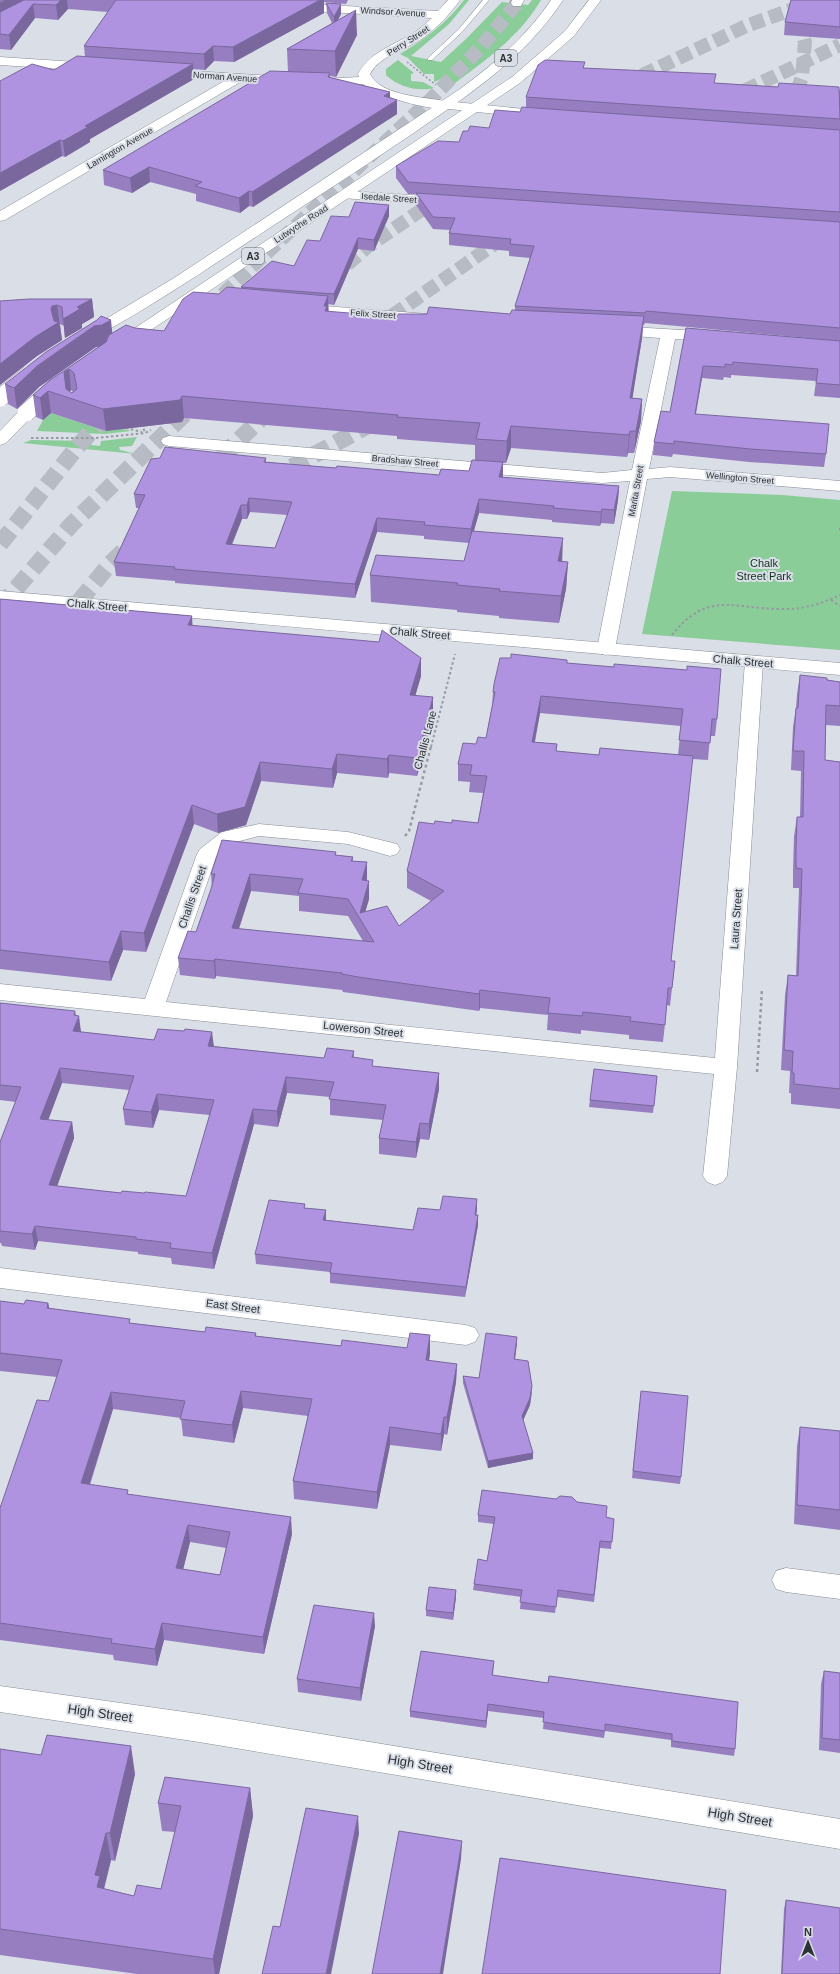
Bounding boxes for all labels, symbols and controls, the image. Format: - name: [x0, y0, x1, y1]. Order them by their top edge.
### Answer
- street label: Windsor Avenue: [360, 5, 426, 19]
- street label: Perry Street: [385, 23, 431, 58]
- road number: A3: [495, 50, 517, 66]
- street label: Norman Avenue: [193, 70, 257, 84]
- street label: Lamington Avenue: [85, 125, 155, 171]
- street label: Isedale Street: [361, 191, 418, 205]
- street label: Lutwyche Road: [272, 203, 330, 245]
- road number: A3: [242, 248, 264, 264]
- street label: Felix Street: [350, 307, 397, 321]
- street label: Bradshaw Street: [371, 453, 439, 469]
- street label: Marita Street: [627, 464, 645, 517]
- street label: Wellington Street: [706, 470, 775, 486]
- park label: Chalk Street Park: [736, 557, 792, 582]
- street label: Chalk Street: [66, 596, 128, 614]
- street label: Chalk Street: [389, 624, 451, 642]
- street label: Chalk Street: [712, 652, 774, 670]
- street label: Challis Lane: [411, 709, 439, 771]
- street label: Challis Street: [176, 864, 208, 930]
- street label: Laura Street: [728, 888, 744, 950]
- street label: Lowerson Street: [323, 1019, 403, 1039]
- street label: East Street: [205, 1297, 261, 1315]
- street label: High Street: [67, 1701, 134, 1725]
- street label: High Street: [387, 1752, 454, 1777]
- street label: High Street: [707, 1805, 774, 1830]
- north arrow: [788, 1922, 828, 1962]
- text: N: [804, 1926, 812, 1938]

